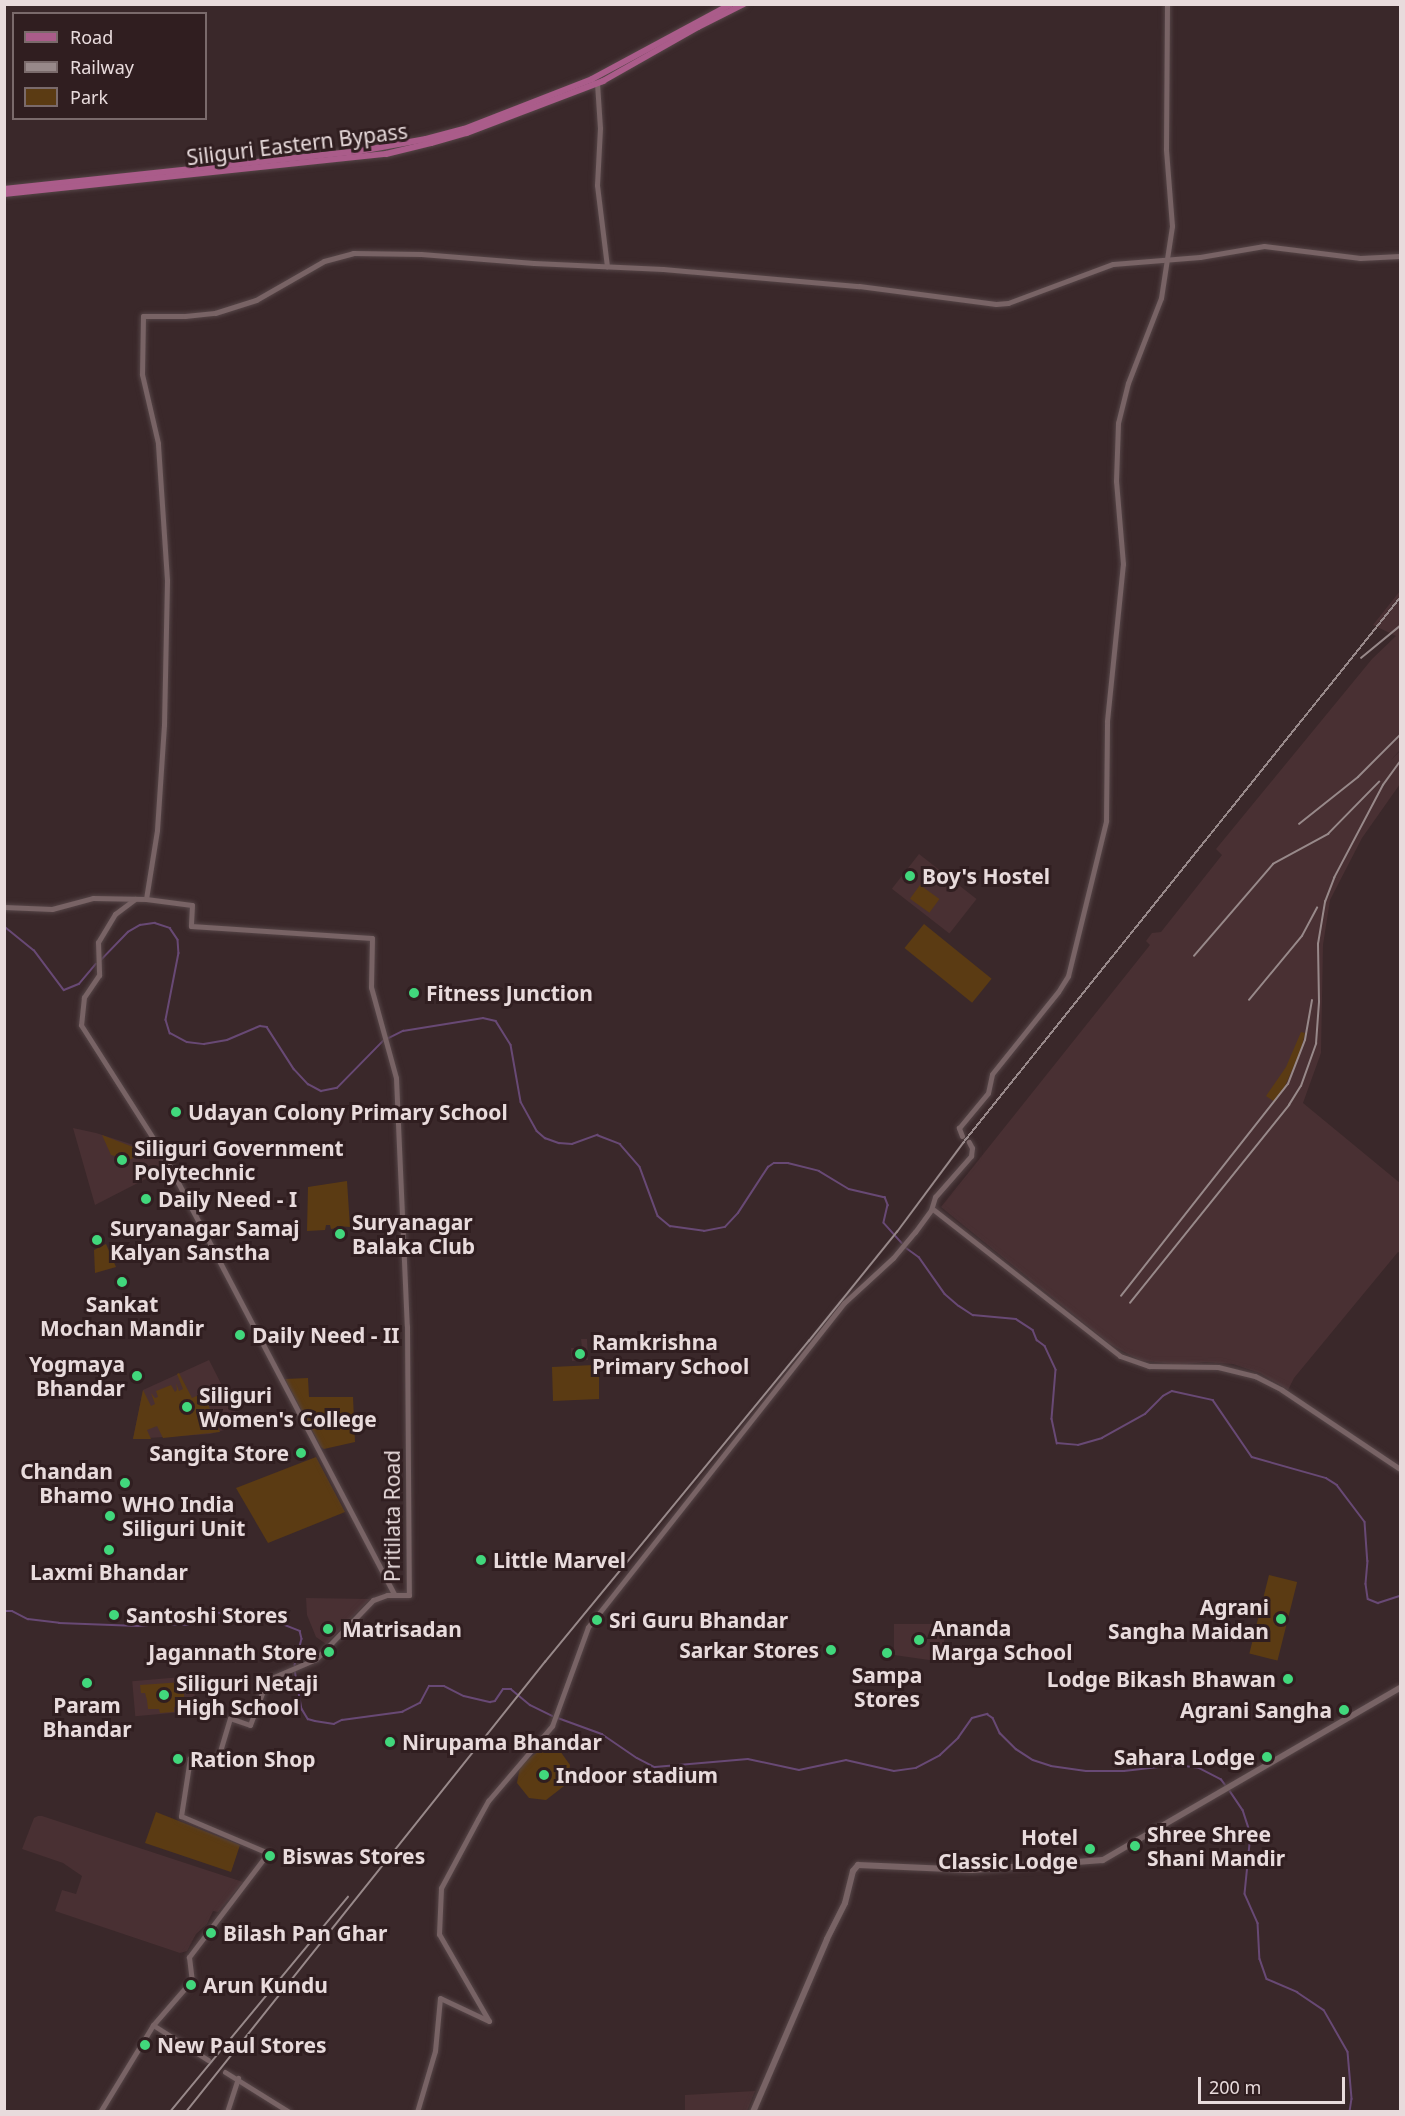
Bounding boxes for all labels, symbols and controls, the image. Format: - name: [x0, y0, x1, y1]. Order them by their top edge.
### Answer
- legend: [12, 12, 207, 120]
- text: Road: [70, 25, 113, 49]
- text: Railway: [70, 55, 134, 79]
- text: Park: [70, 85, 108, 109]
- street label: Siliguri Eastern Bypass: [185, 118, 409, 170]
- place label: Boy's Hostel: [922, 863, 1050, 889]
- marker: Boy's Hostel: [903, 869, 917, 883]
- place label: Fitness Junction: [426, 980, 593, 1006]
- marker: Fitness Junction: [407, 986, 421, 1000]
- place label: Udayan Colony Primary School: [188, 1099, 508, 1125]
- marker: Udayan Colony Primary School: [169, 1105, 183, 1119]
- place label: Siliguri Government Polytechnic: [134, 1135, 344, 1185]
- marker: Siliguri Government Polytechnic: [115, 1153, 129, 1167]
- place label: Daily Need - I: [158, 1186, 297, 1212]
- marker: Daily Need - I: [139, 1192, 153, 1206]
- place label: Suryanagar Balaka Club: [352, 1209, 475, 1259]
- place label: Suryanagar Samaj Kalyan Sanstha: [110, 1215, 300, 1265]
- marker: Suryanagar Balaka Club: [333, 1227, 347, 1241]
- marker: Suryanagar Samaj Kalyan Sanstha: [88, 1231, 106, 1249]
- marker: Sankat Mochan Mandir: [115, 1275, 129, 1289]
- place label: Sankat Mochan Mandir: [40, 1291, 204, 1341]
- place label: Daily Need - II: [252, 1322, 399, 1348]
- marker: Daily Need - II: [233, 1328, 247, 1342]
- place label: Ramkrishna Primary School: [592, 1329, 749, 1379]
- marker: Ramkrishna Primary School: [573, 1347, 587, 1361]
- place label: Yogmaya Bhandar: [29, 1351, 125, 1401]
- marker: Yogmaya Bhandar: [130, 1369, 144, 1383]
- place label: Siliguri Women's College: [199, 1382, 377, 1432]
- marker: Siliguri Women's College: [180, 1400, 194, 1414]
- place label: Sangita Store: [149, 1440, 289, 1466]
- marker: Sangita Store: [294, 1446, 308, 1460]
- street label: Pritilata Road: [379, 1450, 405, 1582]
- place label: Chandan Bhamo: [20, 1458, 113, 1508]
- marker: Chandan Bhamo: [118, 1476, 132, 1490]
- place label: WHO India Siliguri Unit: [122, 1491, 245, 1541]
- marker: WHO India Siliguri Unit: [103, 1509, 117, 1523]
- marker: Laxmi Bhandar: [102, 1543, 116, 1557]
- place label: Little Marvel: [493, 1547, 626, 1573]
- marker: Little Marvel: [474, 1553, 488, 1567]
- place label: Laxmi Bhandar: [30, 1559, 188, 1585]
- place label: Agrani Sangha Maidan: [1108, 1594, 1269, 1644]
- place label: Santoshi Stores: [126, 1602, 288, 1628]
- place label: Sri Guru Bhandar: [609, 1607, 788, 1633]
- marker: Santoshi Stores: [107, 1608, 121, 1622]
- marker: Agrani Sangha Maidan: [1274, 1612, 1288, 1626]
- marker: Sri Guru Bhandar: [590, 1613, 604, 1627]
- place label: Ananda Marga School: [931, 1615, 1072, 1665]
- place label: Matrisadan: [342, 1616, 462, 1642]
- marker: Matrisadan: [319, 1620, 337, 1638]
- marker: Ananda Marga School: [912, 1633, 926, 1647]
- place label: Sarkar Stores: [679, 1637, 819, 1663]
- place label: Jagannath Store: [148, 1639, 317, 1665]
- marker: Sarkar Stores: [824, 1643, 838, 1657]
- marker: Jagannath Store: [322, 1645, 336, 1659]
- marker: Sampa Stores: [880, 1646, 894, 1660]
- place label: Sampa Stores: [852, 1662, 922, 1712]
- place label: Lodge Bikash Bhawan: [1047, 1666, 1276, 1692]
- place label: Siliguri Netaji High School: [176, 1670, 318, 1720]
- marker: Lodge Bikash Bhawan: [1281, 1672, 1295, 1686]
- marker: Param Bhandar: [80, 1676, 94, 1690]
- marker: Siliguri Netaji High School: [157, 1688, 171, 1702]
- place label: Param Bhandar: [42, 1692, 132, 1742]
- place label: Agrani Sangha: [1180, 1697, 1332, 1723]
- marker: Agrani Sangha: [1337, 1703, 1351, 1717]
- place label: Nirupama Bhandar: [402, 1729, 602, 1755]
- marker: Nirupama Bhandar: [383, 1735, 397, 1749]
- place label: Sahara Lodge: [1114, 1744, 1255, 1770]
- place label: Ration Shop: [190, 1746, 316, 1772]
- marker: Sahara Lodge: [1260, 1750, 1274, 1764]
- marker: Ration Shop: [171, 1752, 185, 1766]
- place label: Indoor stadium: [556, 1762, 718, 1788]
- marker: Indoor stadium: [537, 1768, 551, 1782]
- place label: Shree Shree Shani Mandir: [1147, 1821, 1285, 1871]
- place label: Hotel Classic Lodge: [938, 1824, 1078, 1874]
- marker: Shree Shree Shani Mandir: [1128, 1839, 1142, 1853]
- marker: Hotel Classic Lodge: [1083, 1842, 1097, 1856]
- place label: Biswas Stores: [282, 1843, 425, 1869]
- marker: Biswas Stores: [263, 1849, 277, 1863]
- place label: Bilash Pan Ghar: [223, 1920, 387, 1946]
- marker: Bilash Pan Ghar: [204, 1926, 218, 1940]
- place label: Arun Kundu: [203, 1972, 328, 1998]
- marker: Arun Kundu: [184, 1978, 198, 1992]
- place label: New Paul Stores: [157, 2032, 326, 2058]
- marker: New Paul Stores: [138, 2038, 152, 2052]
- scale bar: [1201, 2065, 1348, 2103]
- text: 200 m: [1209, 2075, 1261, 2099]

